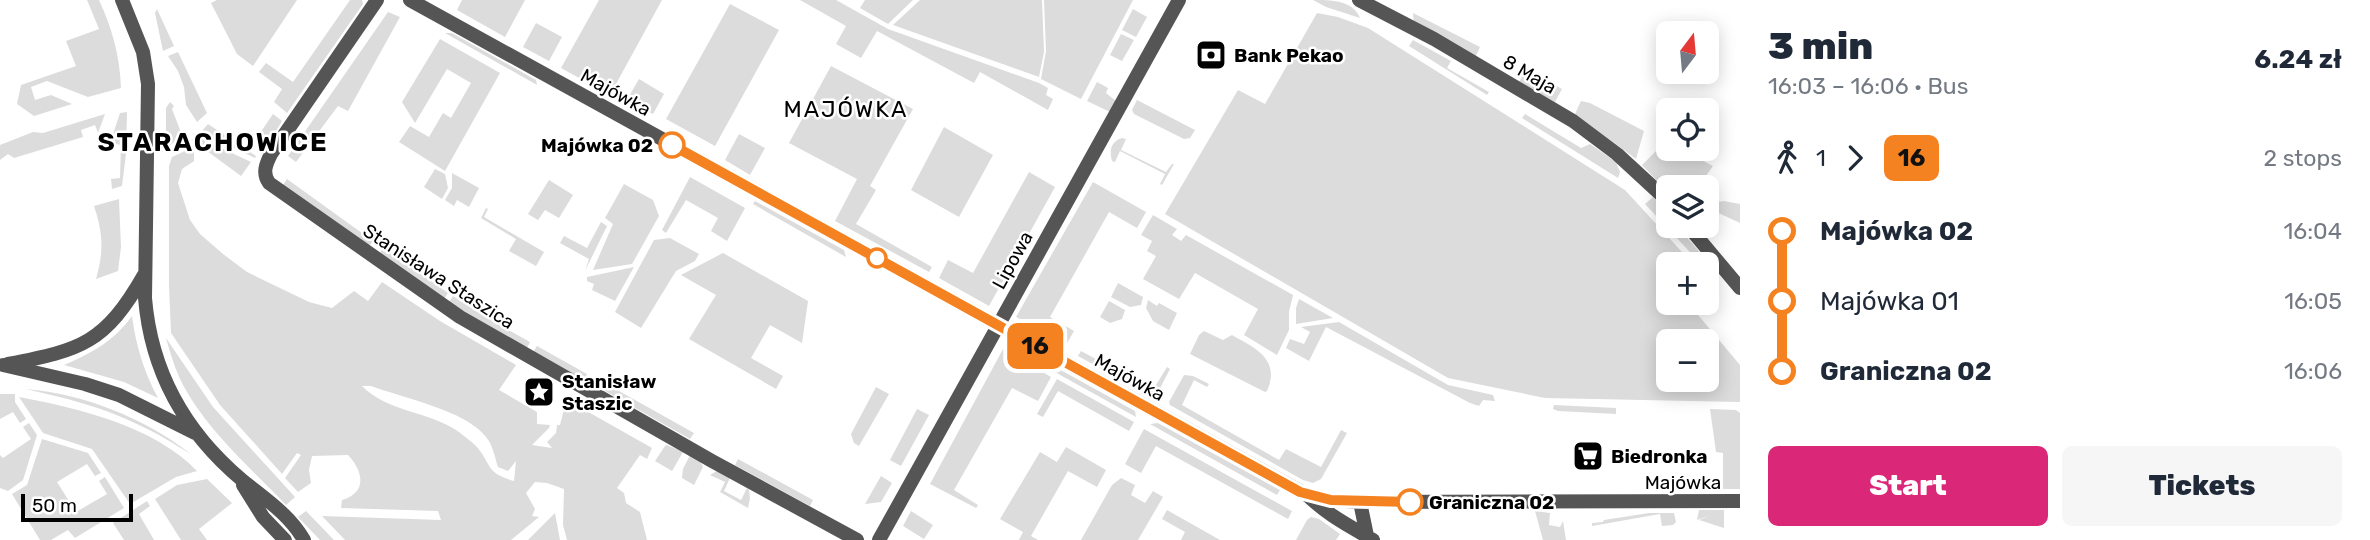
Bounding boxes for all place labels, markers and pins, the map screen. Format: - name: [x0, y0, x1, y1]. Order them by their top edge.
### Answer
- bank icon: Bank Pekao: [1194, 38, 1228, 72]
- place label: Bank Pekao: [1234, 44, 1344, 67]
- marker: Majówka 02: [659, 132, 685, 158]
- place label: Majówka 02: [541, 134, 653, 157]
- unlabelled marker: [867, 248, 887, 268]
- place label: Stanisław Staszic: [562, 370, 656, 415]
- place icon: Stanisław Staszic: [522, 375, 556, 409]
- supermarket icon: Biedronka: [1571, 439, 1605, 473]
- place label: Biedronka: [1611, 445, 1708, 468]
- marker: Graniczna 02: [1397, 489, 1423, 515]
- place label: Graniczna 02: [1429, 491, 1554, 514]

